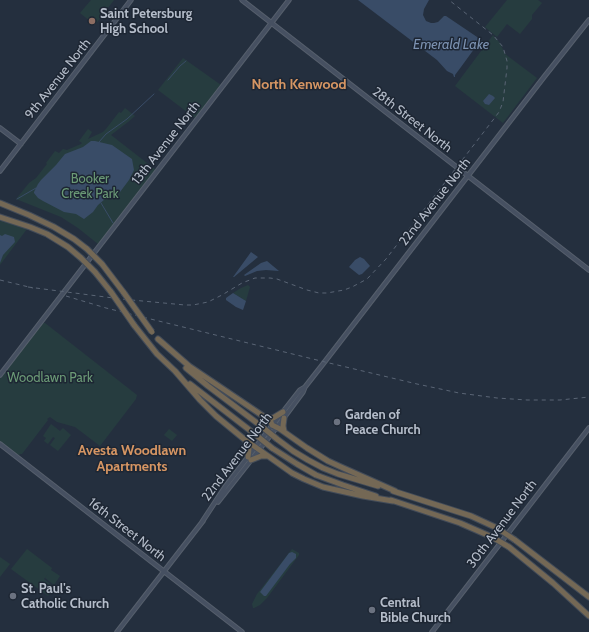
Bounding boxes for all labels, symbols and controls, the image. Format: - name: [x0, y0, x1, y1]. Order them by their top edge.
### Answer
- place label: Saint Petersburg High School: [100, 6, 192, 37]
- marker: Saint Petersburg High School: [87, 16, 97, 26]
- street label: 9th Avenue North: [22, 36, 94, 122]
- water label: Emerald Lake: [413, 37, 489, 53]
- district label: North Kenwood: [251, 77, 347, 93]
- street label: 28th Street North: [369, 84, 455, 156]
- street label: 13th Avenue North: [129, 98, 203, 188]
- street label: 22nd Avenue North: [396, 155, 474, 249]
- park label: Booker Creek Park: [61, 171, 119, 202]
- park label: Woodlawn Park: [7, 370, 93, 386]
- place label: Garden of Peace Church: [345, 407, 421, 438]
- street label: 22nd Avenue North: [199, 410, 275, 504]
- marker: Garden of Peace Church: [332, 417, 342, 427]
- district label: Avesta Woodlawn Apartments: [78, 443, 186, 476]
- street label: 30th Avenue North: [464, 477, 540, 571]
- street label: 16th Street North: [85, 495, 169, 565]
- place label: St. Paul's Catholic Church: [21, 581, 109, 612]
- marker: St. Paul's Catholic Church: [8, 591, 18, 601]
- place label: Central Bible Church: [380, 595, 451, 626]
- marker: Central Bible Church: [367, 605, 377, 615]

